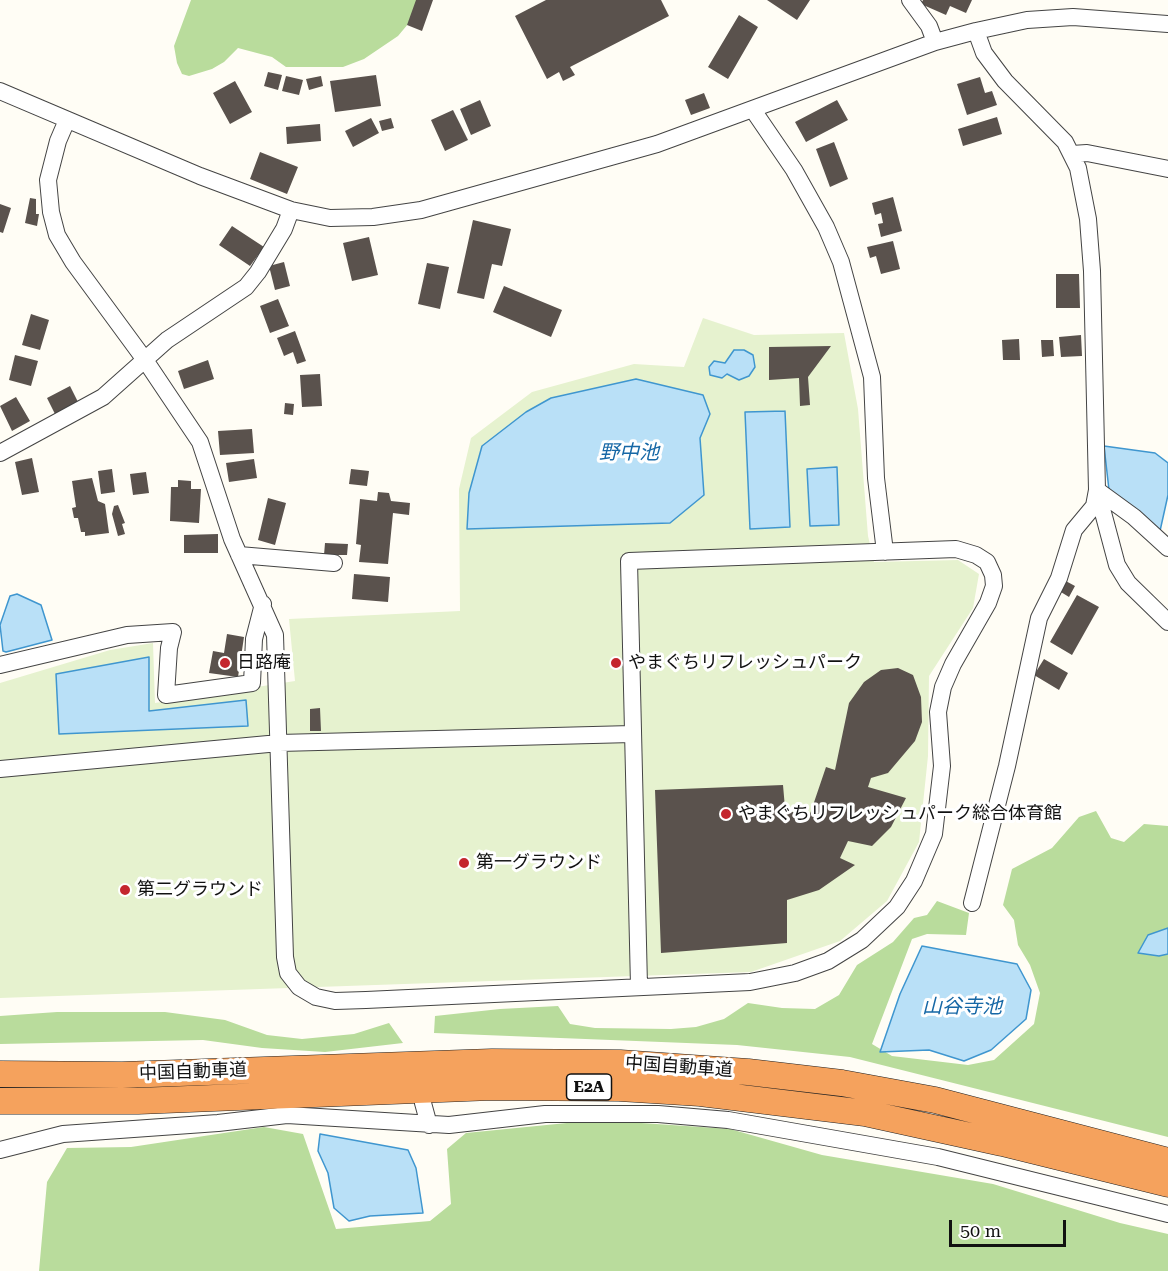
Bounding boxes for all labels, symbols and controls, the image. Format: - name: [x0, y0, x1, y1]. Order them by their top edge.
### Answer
- water label: 野中池: [599, 441, 659, 465]
- place label: 日路庵: [237, 652, 291, 674]
- place label: やまぐちリフレッシュパーク: [628, 652, 862, 674]
- marker: 日路庵: [218, 656, 232, 670]
- marker: やまぐちリフレッシュパーク: [609, 656, 623, 670]
- place label: やまぐちリフレッシュパーク総合体育館: [738, 803, 1062, 825]
- marker: やまぐちリフレッシュパーク総合体育館: [719, 807, 733, 821]
- place label: 第一グラウンド: [476, 852, 602, 874]
- marker: 第一グラウンド: [457, 856, 471, 870]
- place label: 第二グラウンド: [137, 879, 263, 901]
- marker: 第二グラウンド: [118, 883, 132, 897]
- water label: 山谷寺池: [922, 995, 1002, 1019]
- street label: 中国自動車道: [624, 1052, 734, 1082]
- street label: 中国自動車道: [139, 1059, 247, 1085]
- road number: E2A: [566, 1074, 612, 1100]
- scale bar: [952, 1208, 1069, 1246]
- text: 50 m: [960, 1220, 1001, 1241]

